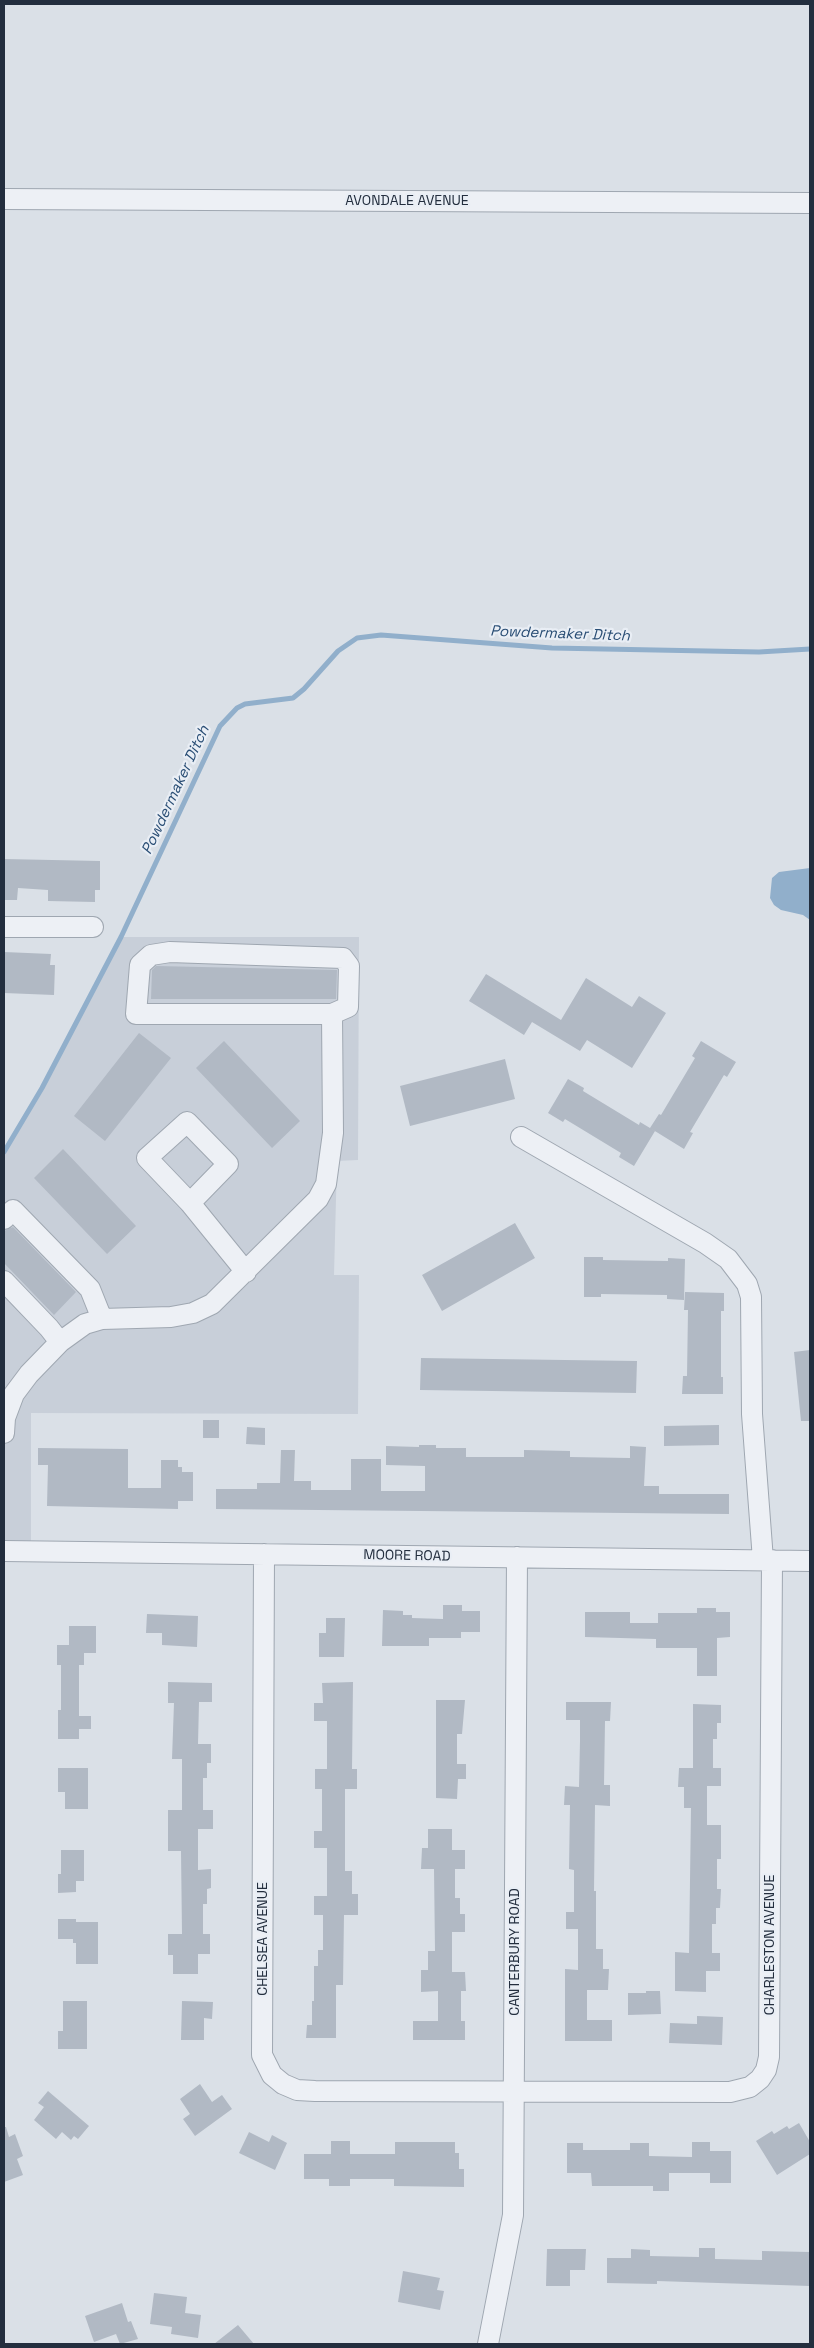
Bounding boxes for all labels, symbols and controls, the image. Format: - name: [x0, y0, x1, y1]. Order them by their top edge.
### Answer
- street label: AVONDALE AVENUE: [345, 193, 469, 209]
- water label: Powdermaker Ditch: [490, 623, 630, 645]
- water label: Powdermaker Ditch: [138, 723, 214, 857]
- street label: MOORE ROAD: [363, 1547, 451, 1565]
- street label: CHARLESTON AVENUE: [762, 1875, 778, 2015]
- street label: CHELSEA AVENUE: [255, 1882, 271, 1996]
- street label: CANTERBURY ROAD: [507, 1888, 523, 2016]

